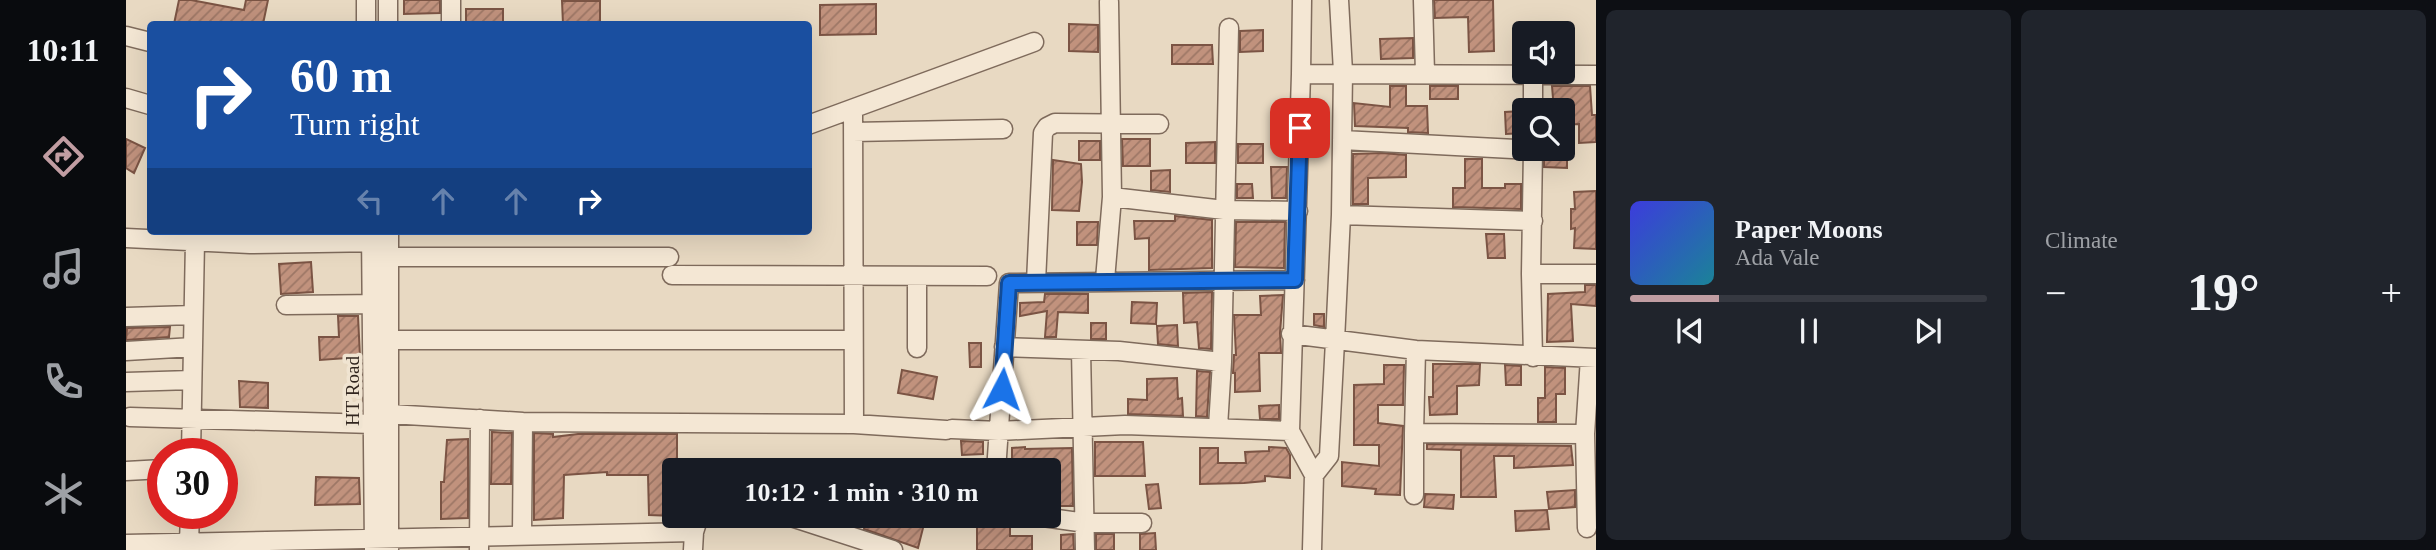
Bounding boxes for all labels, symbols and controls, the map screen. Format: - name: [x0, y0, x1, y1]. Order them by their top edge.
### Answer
- map controls: [1512, 21, 1575, 161]
- button: sound: [1512, 21, 1575, 84]
- text: 10:11: [27, 32, 99, 68]
- text: 60 m: [290, 48, 392, 103]
- icon: right: [175, 49, 266, 140]
- pin: [1270, 98, 1330, 158]
- button: search: [1512, 98, 1575, 161]
- text: Turn right: [290, 106, 420, 142]
- icon: arrive: [1281, 109, 1319, 147]
- icon: directions: [39, 132, 88, 181]
- icon: left: [351, 182, 389, 220]
- icon: ahead: [424, 182, 462, 220]
- icon: ahead: [497, 182, 535, 220]
- icon: right: [570, 182, 608, 220]
- text: Paper Moons: [1735, 215, 1883, 244]
- text: Climate: [2045, 228, 2118, 253]
- icon: music: [39, 244, 88, 293]
- text: Ada Vale: [1735, 245, 1820, 270]
- text: 19°: [2187, 264, 2260, 321]
- text: −: [2045, 272, 2066, 314]
- text: +: [2381, 272, 2402, 314]
- icon: previous: [1671, 312, 1709, 350]
- icon: pause: [1790, 312, 1828, 350]
- icon: next: [1909, 312, 1947, 350]
- position arrow: [965, 352, 1039, 426]
- street label: HT Road: [342, 356, 363, 426]
- icon: phone: [39, 357, 88, 406]
- speed limit sign: 30: [147, 438, 238, 529]
- icon: climate: [39, 469, 88, 518]
- text: 10:12 · 1 min · 310 m: [745, 478, 979, 507]

